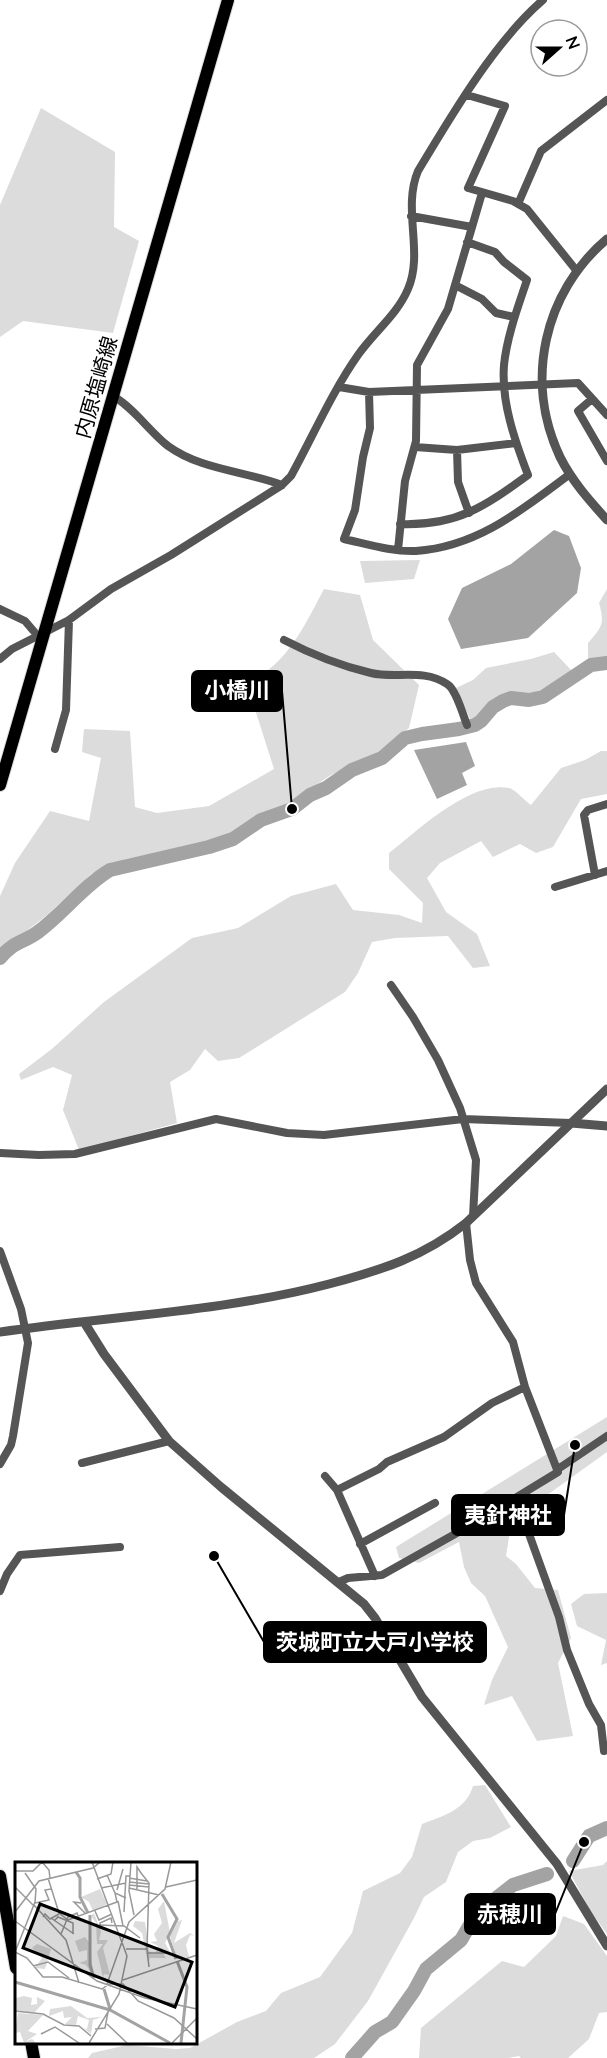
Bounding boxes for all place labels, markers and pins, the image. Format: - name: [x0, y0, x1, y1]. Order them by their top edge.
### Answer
- callout: 小橋川: [192, 671, 282, 711]
- callout: 夷針神社: [452, 1495, 564, 1535]
- callout: 茨城町立大戸小学校: [264, 1622, 486, 1662]
- callout: 赤穂川: [465, 1894, 555, 1934]

